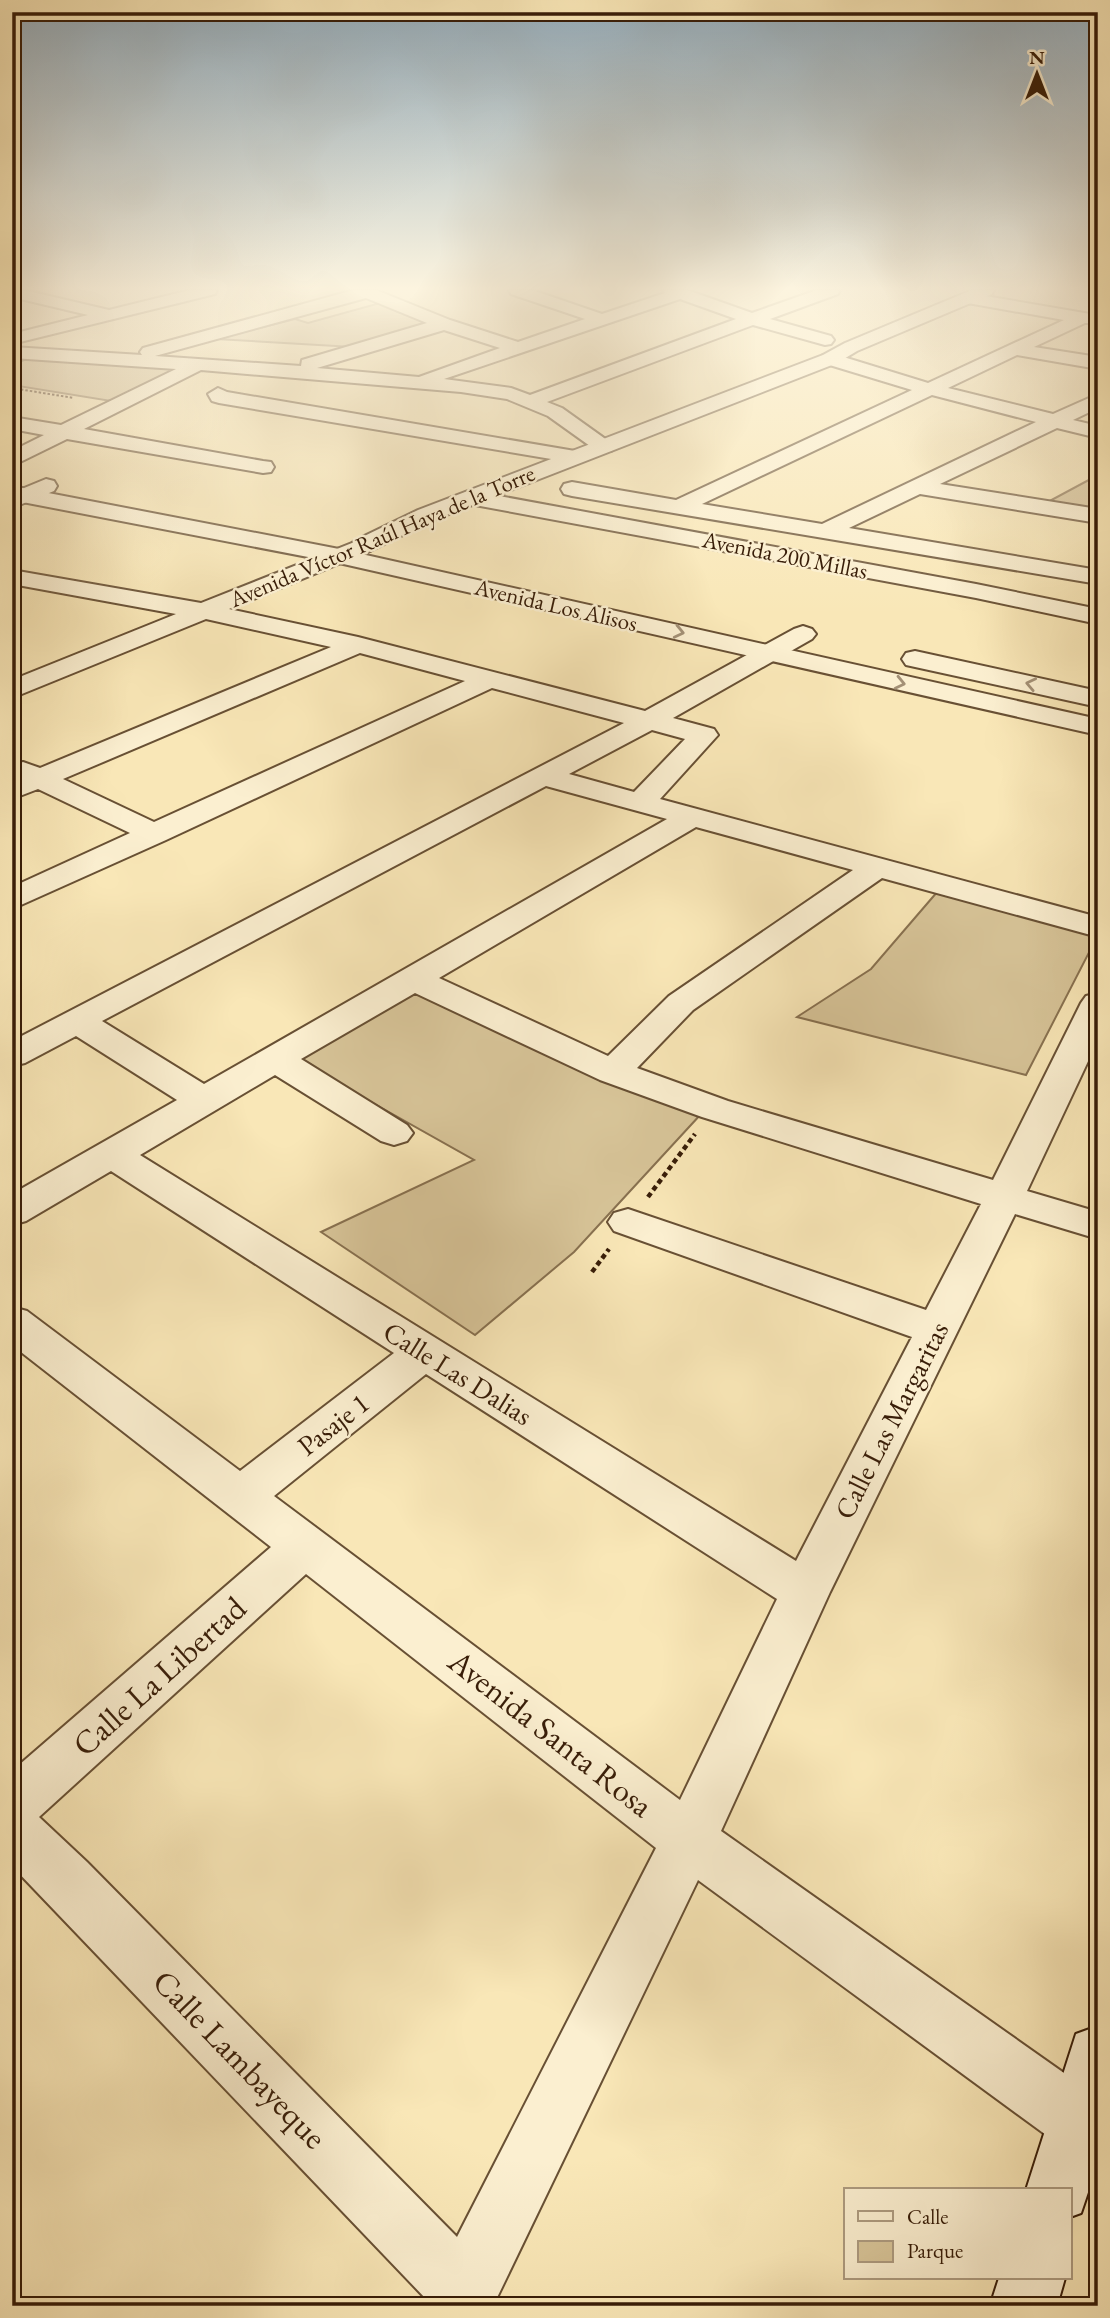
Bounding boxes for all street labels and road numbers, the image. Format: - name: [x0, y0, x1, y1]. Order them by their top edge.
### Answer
- street label: Avenida Víctor Raúl Haya de la Torre: [224, 458, 539, 614]
- street label: Avenida 200 Millas: [699, 524, 870, 586]
- street label: Avenida Los Alisos: [471, 571, 640, 638]
- street label: Calle Las Dalias: [377, 1313, 539, 1433]
- street label: Calle Las Margaritas: [826, 1315, 956, 1525]
- street label: Pasaje 1: [290, 1385, 376, 1463]
- street label: Calle La Libertad: [63, 1586, 255, 1765]
- street label: Avenida Santa Rosa: [439, 1639, 663, 1827]
- street label: Calle Lambayeque: [144, 1960, 336, 2158]

